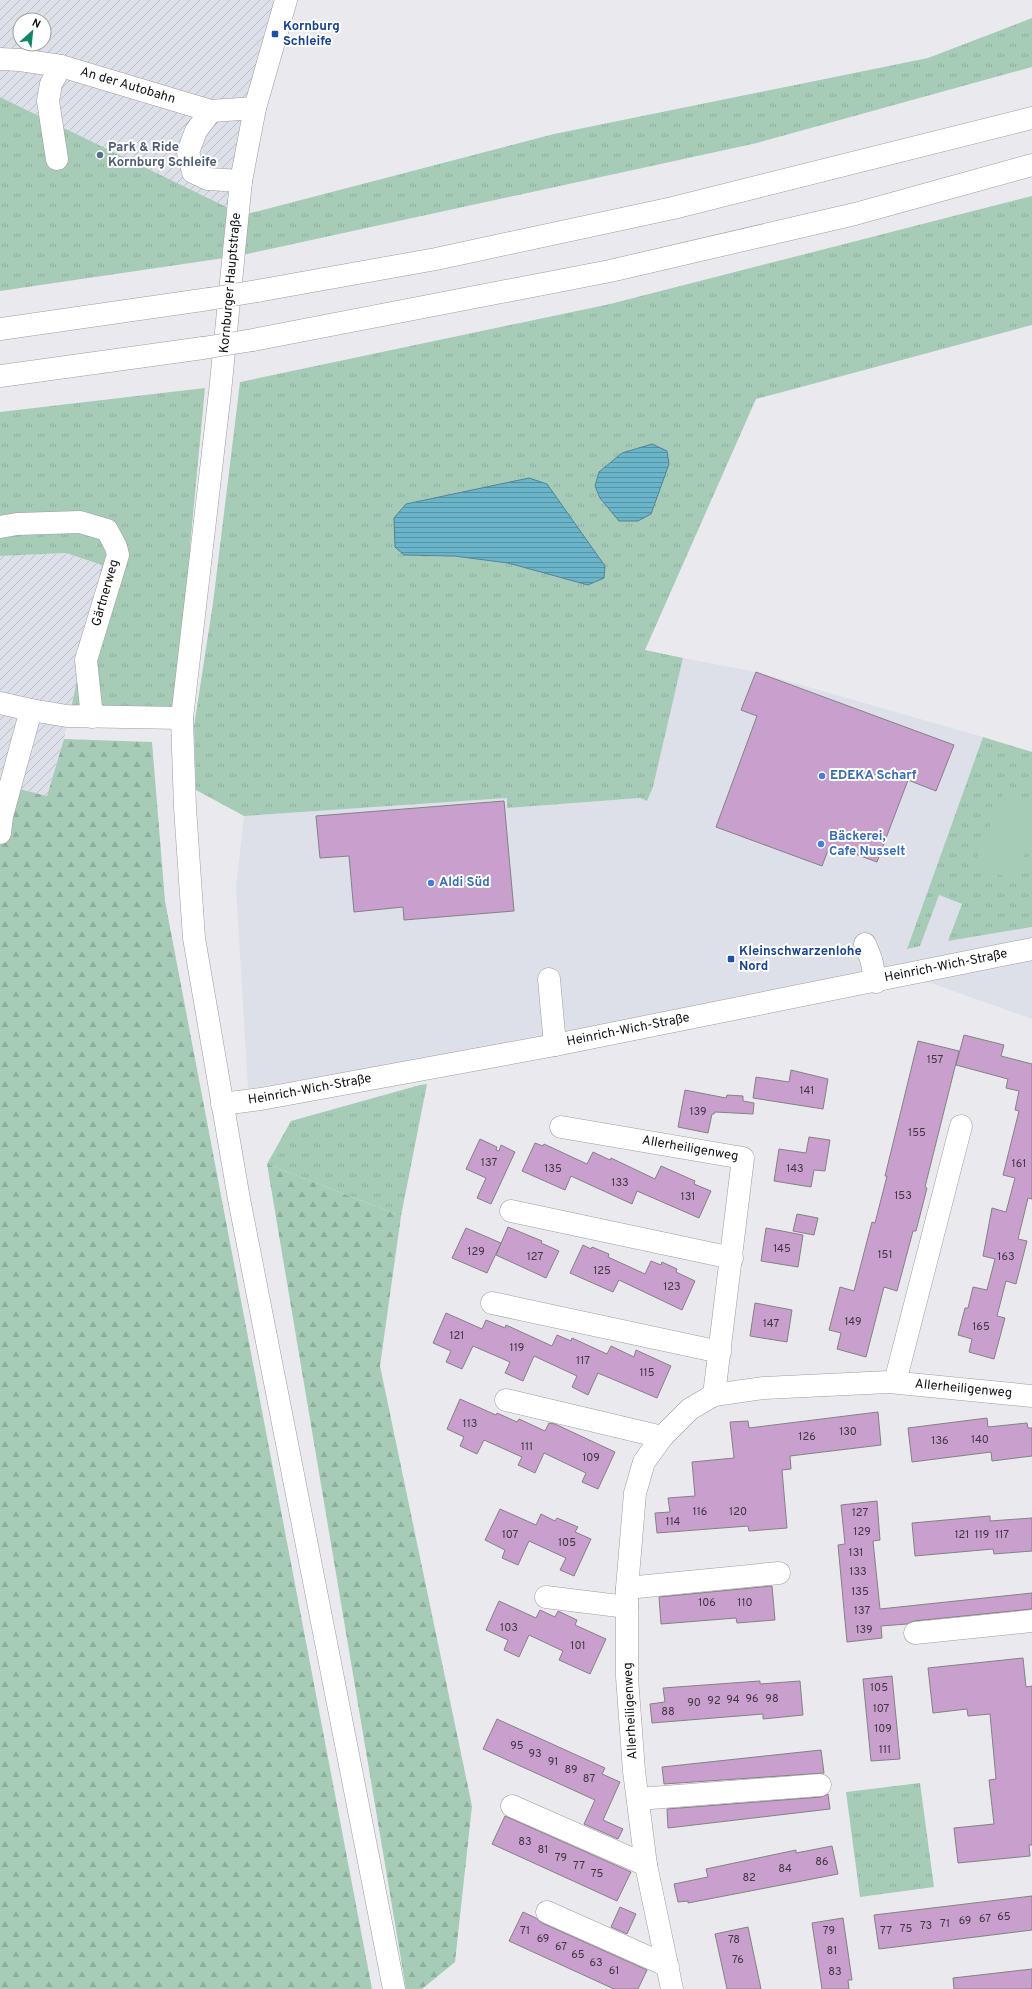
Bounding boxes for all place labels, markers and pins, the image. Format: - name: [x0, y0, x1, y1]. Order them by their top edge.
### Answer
- place label: Kornburg Schleife: [283, 19, 340, 50]
- marker: Kornburg Schleife: [270, 29, 280, 39]
- place label: Park & Ride Kornburg Schleife: [108, 140, 217, 171]
- marker: Park & Ride Kornburg Schleife: [95, 150, 105, 160]
- place label: EDEKA Scharf: [830, 768, 917, 784]
- marker: EDEKA Scharf: [817, 771, 827, 781]
- place label: Bäckerei, Cafe Nusselt: [829, 829, 905, 860]
- marker: Bäckerei, Cafe Nusselt: [816, 839, 826, 849]
- place label: Aldi Süd: [439, 875, 490, 891]
- marker: Aldi Süd: [426, 878, 436, 888]
- place label: Kleinschwarzenlohe Nord: [739, 944, 862, 975]
- marker: Kleinschwarzenlohe Nord: [726, 954, 736, 964]

